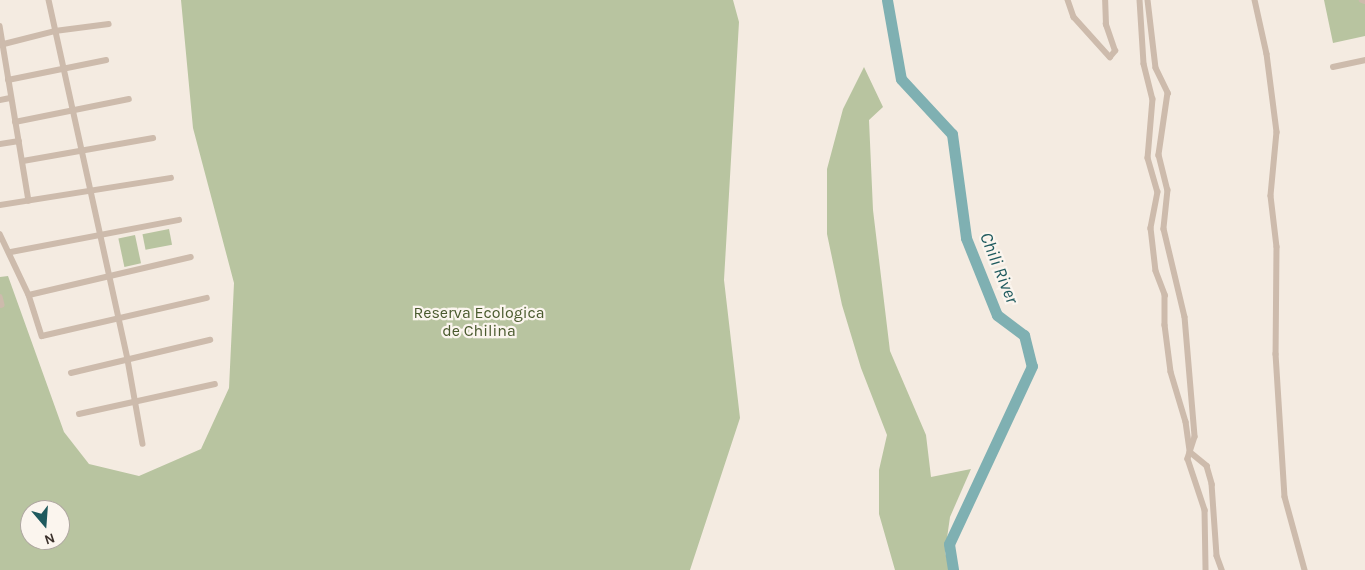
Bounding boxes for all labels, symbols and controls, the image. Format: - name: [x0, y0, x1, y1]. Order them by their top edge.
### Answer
- water label: Chili River: [975, 229, 1023, 307]
- park label: Reserva Ecologica de Chilina: [413, 303, 545, 341]
- north arrow: [20, 500, 70, 550]
- text: N: [42, 529, 57, 548]

